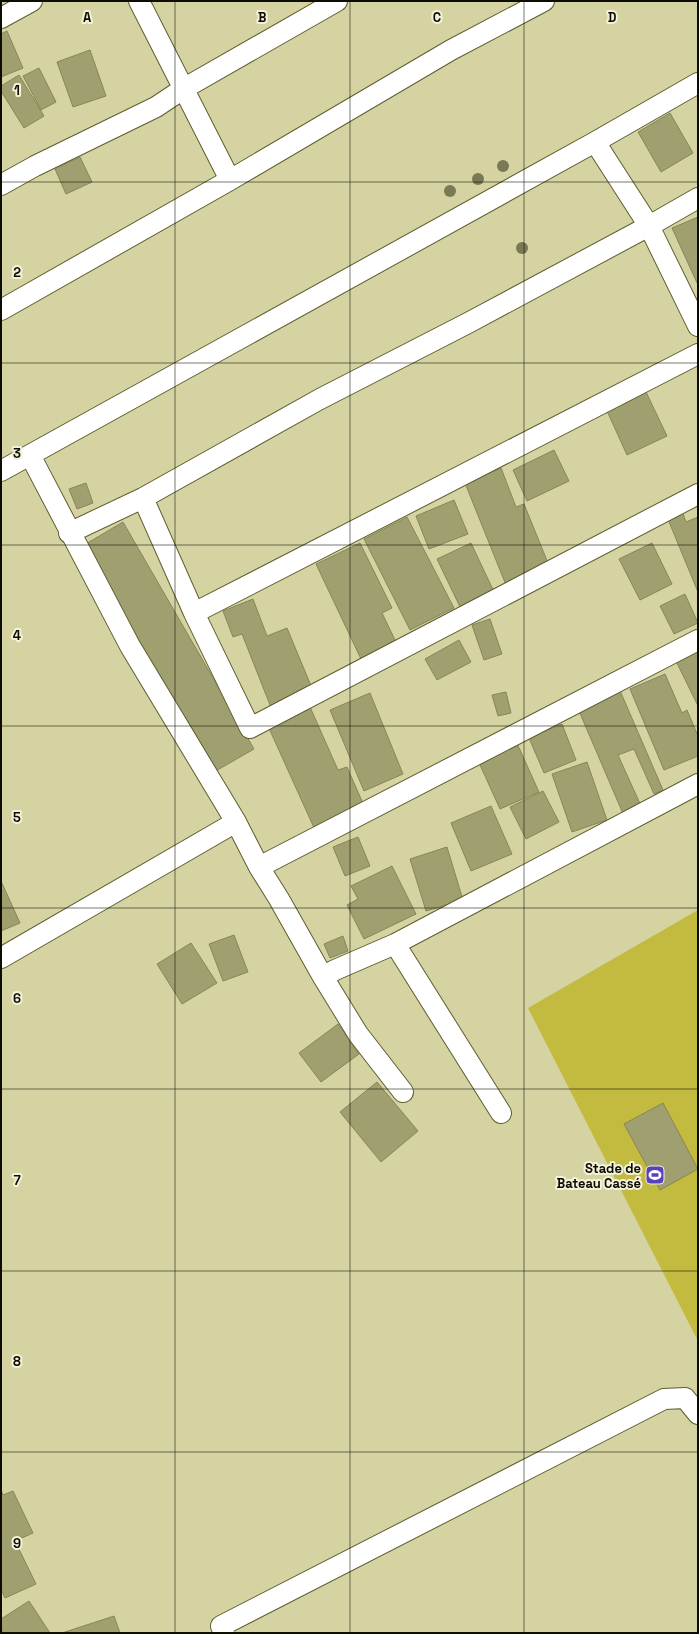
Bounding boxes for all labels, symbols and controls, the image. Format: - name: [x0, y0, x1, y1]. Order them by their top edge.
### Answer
- text: A: [83, 9, 92, 26]
- text: B: [258, 9, 267, 26]
- text: C: [433, 9, 441, 26]
- text: D: [608, 9, 617, 26]
- text: 1: [14, 82, 20, 99]
- text: 2: [13, 264, 21, 281]
- text: 3: [13, 445, 21, 462]
- text: 4: [13, 627, 21, 644]
- text: 5: [13, 809, 21, 826]
- text: 6: [13, 990, 21, 1007]
- place label: Stade de Bateau Cassé: [557, 1160, 641, 1192]
- sports icon: Stade de Bateau Cassé: [644, 1164, 666, 1186]
- text: 7: [13, 1172, 21, 1189]
- text: 8: [13, 1353, 21, 1370]
- text: 9: [13, 1535, 21, 1552]

